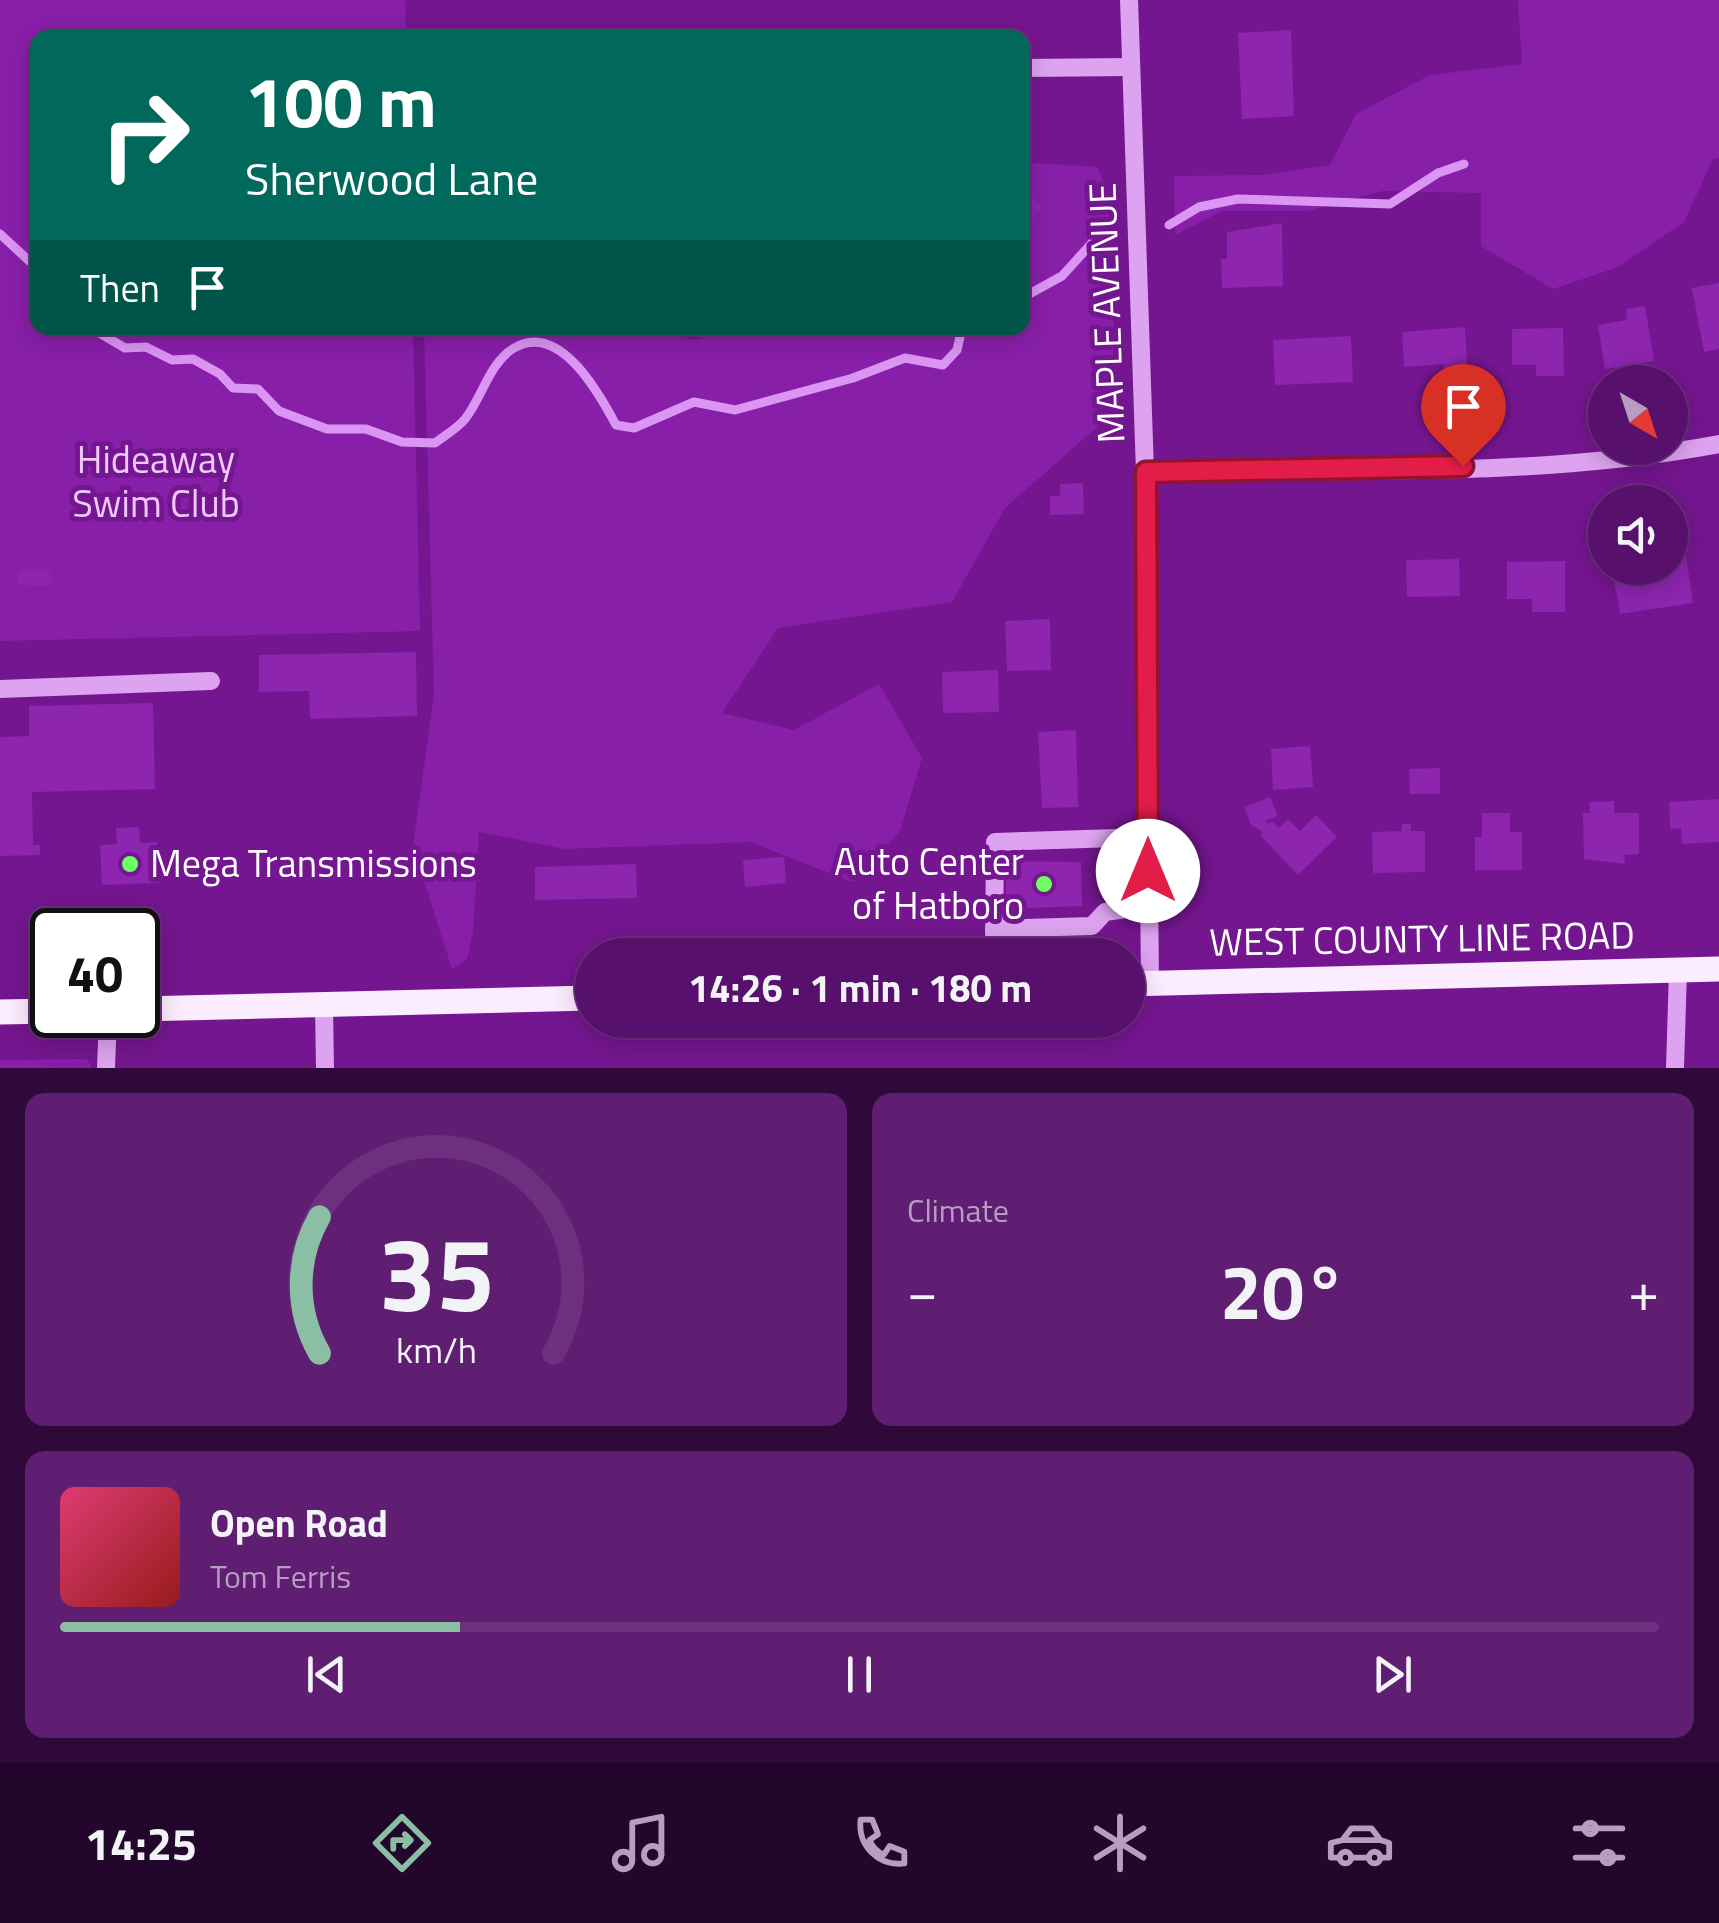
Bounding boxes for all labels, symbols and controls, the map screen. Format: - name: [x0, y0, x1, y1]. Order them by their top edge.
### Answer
- text: 100 m: [245, 48, 437, 154]
- icon: right: [80, 70, 210, 200]
- text: Sherwood Lane: [245, 144, 538, 212]
- street label: MAPLE AVENUE: [1072, 182, 1140, 444]
- text: Then: [80, 259, 160, 317]
- icon: arrive: [180, 260, 235, 315]
- pin: [1421, 364, 1506, 467]
- north arrow: [1588, 365, 1688, 465]
- map controls: [1588, 365, 1688, 585]
- icon: arrive: [1436, 379, 1491, 434]
- park label: Hideaway Swim Club: [72, 430, 240, 532]
- button: sound: [1588, 485, 1688, 585]
- position arrow: [1096, 819, 1200, 923]
- place label: Auto Center of Hatboro: [834, 832, 1024, 934]
- place label: Mega Transmissions: [150, 834, 477, 892]
- marker: Mega Transmissions: [119, 853, 141, 875]
- marker: Auto Center of Hatboro: [1033, 873, 1055, 895]
- street label: WEST COUNTY LINE ROAD: [1209, 905, 1635, 971]
- speed limit sign: 40: [30, 908, 160, 1038]
- text: 14:26 · 1 min · 180 m: [688, 959, 1032, 1017]
- text: Climate: [907, 1186, 1009, 1234]
- text: 35: [378, 1193, 494, 1351]
- text: 20°: [1220, 1234, 1346, 1348]
- text: −: [907, 1249, 938, 1332]
- text: +: [1628, 1249, 1659, 1332]
- text: km/h: [396, 1322, 476, 1377]
- text: Open Road: [210, 1494, 388, 1552]
- text: Tom Ferris: [210, 1552, 351, 1600]
- icon: previous: [299, 1647, 354, 1702]
- icon: pause: [832, 1647, 887, 1702]
- icon: next: [1365, 1647, 1420, 1702]
- icon: directions: [367, 1808, 437, 1878]
- icon: music: [606, 1808, 676, 1878]
- icon: phone: [846, 1808, 916, 1878]
- icon: climate: [1085, 1808, 1155, 1878]
- icon: car: [1325, 1808, 1395, 1878]
- icon: filters: [1564, 1808, 1634, 1878]
- text: 14:25: [85, 1809, 197, 1877]

